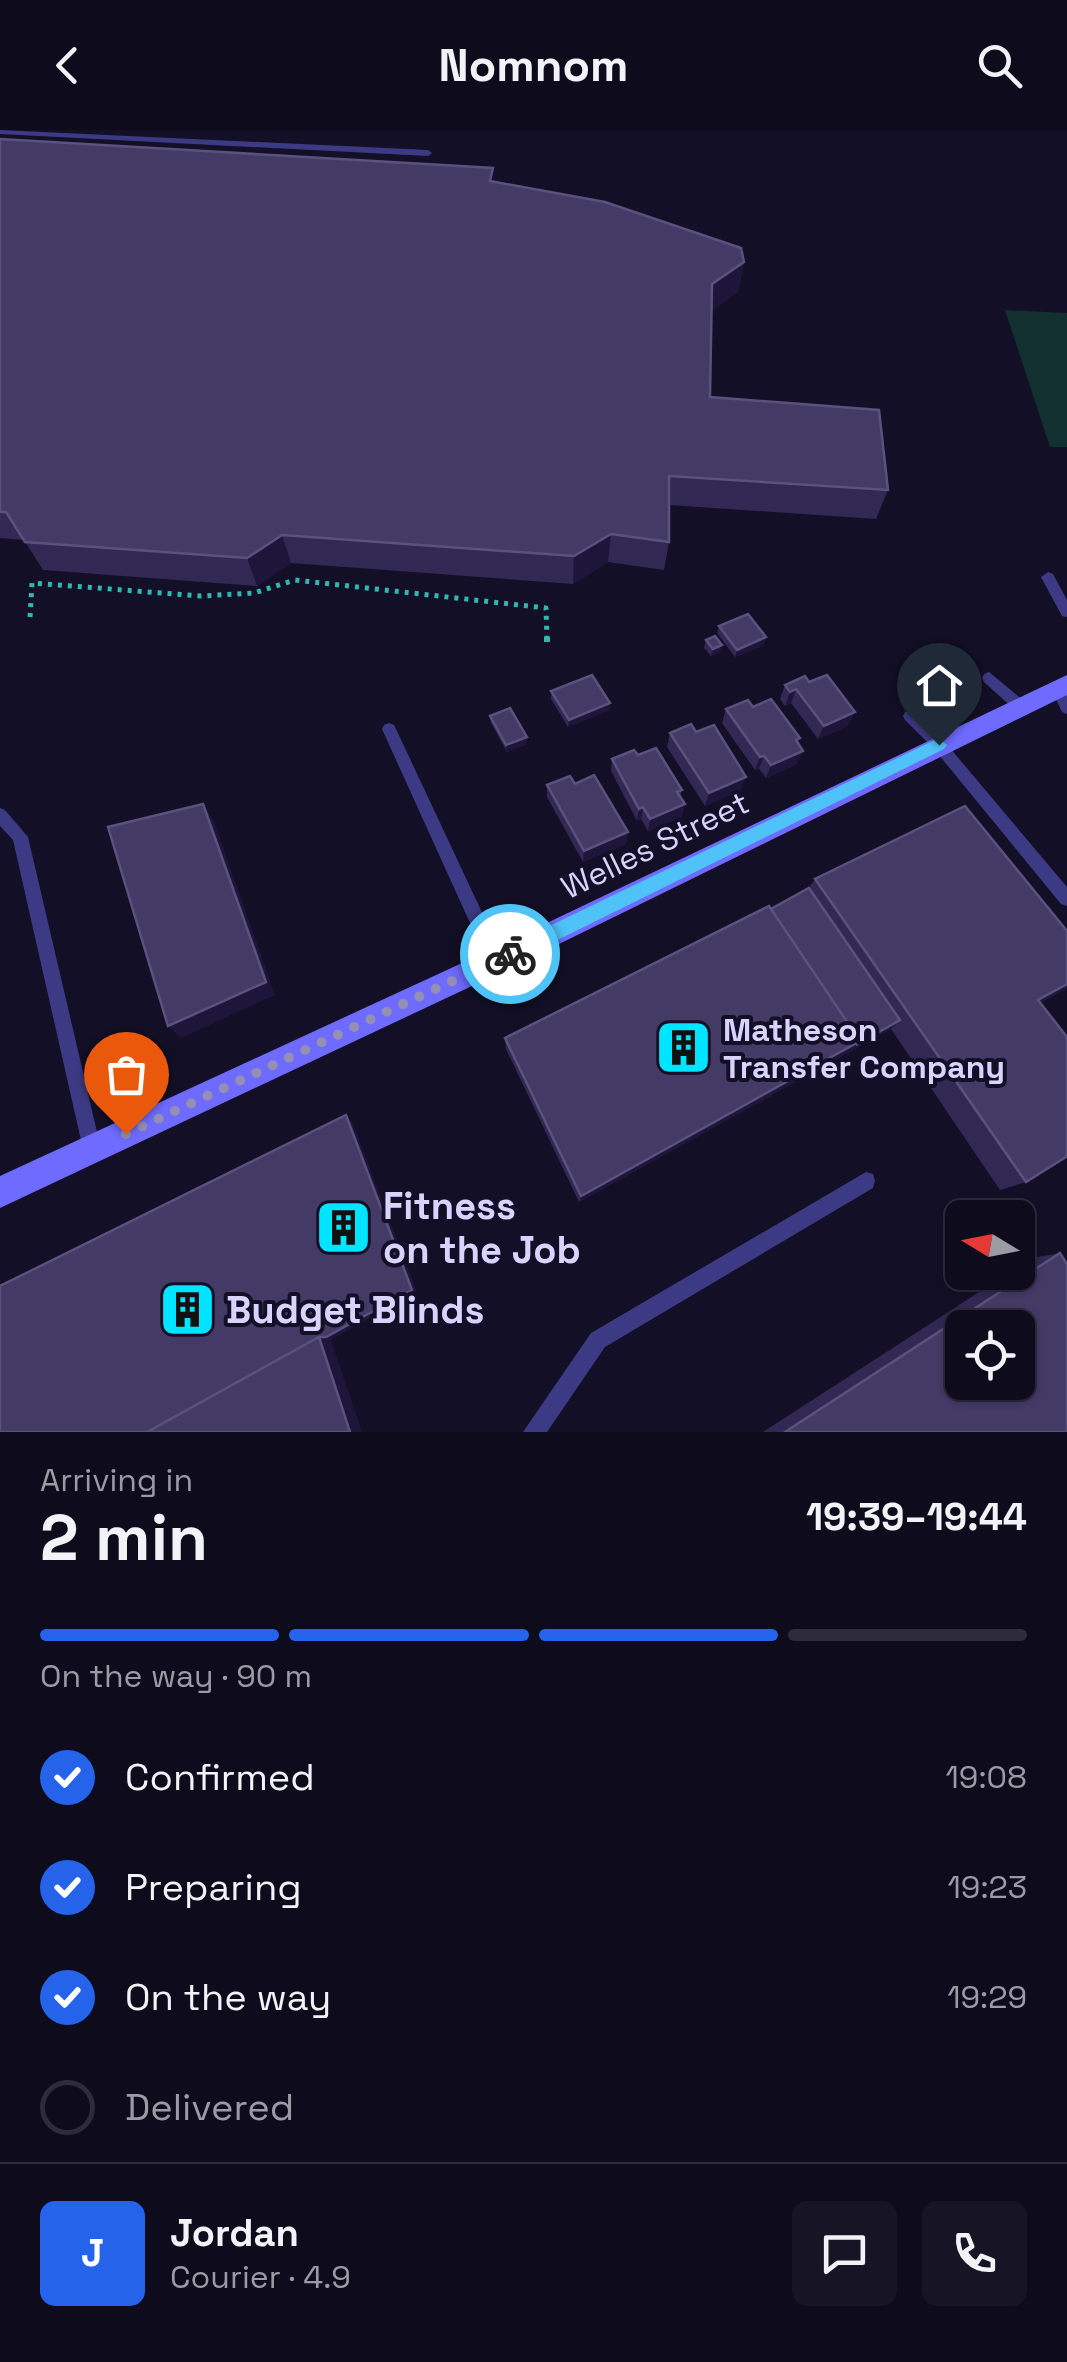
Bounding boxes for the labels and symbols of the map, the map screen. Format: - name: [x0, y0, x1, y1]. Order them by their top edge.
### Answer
- pin: [897, 643, 982, 746]
- street label: Welles Street: [555, 782, 755, 908]
- courier: [460, 904, 560, 1004]
- place label: Matheson Transfer Company: [723, 1010, 1005, 1087]
- building icon: Matheson Transfer Company: [654, 1018, 714, 1078]
- pin: [84, 1032, 169, 1135]
- place label: Fitness on the Job: [383, 1182, 581, 1274]
- building icon: Fitness on the Job: [314, 1198, 374, 1258]
- north arrow: [945, 1200, 1035, 1290]
- building icon: Budget Blinds: [157, 1280, 217, 1340]
- place label: Budget Blinds: [226, 1286, 484, 1334]

